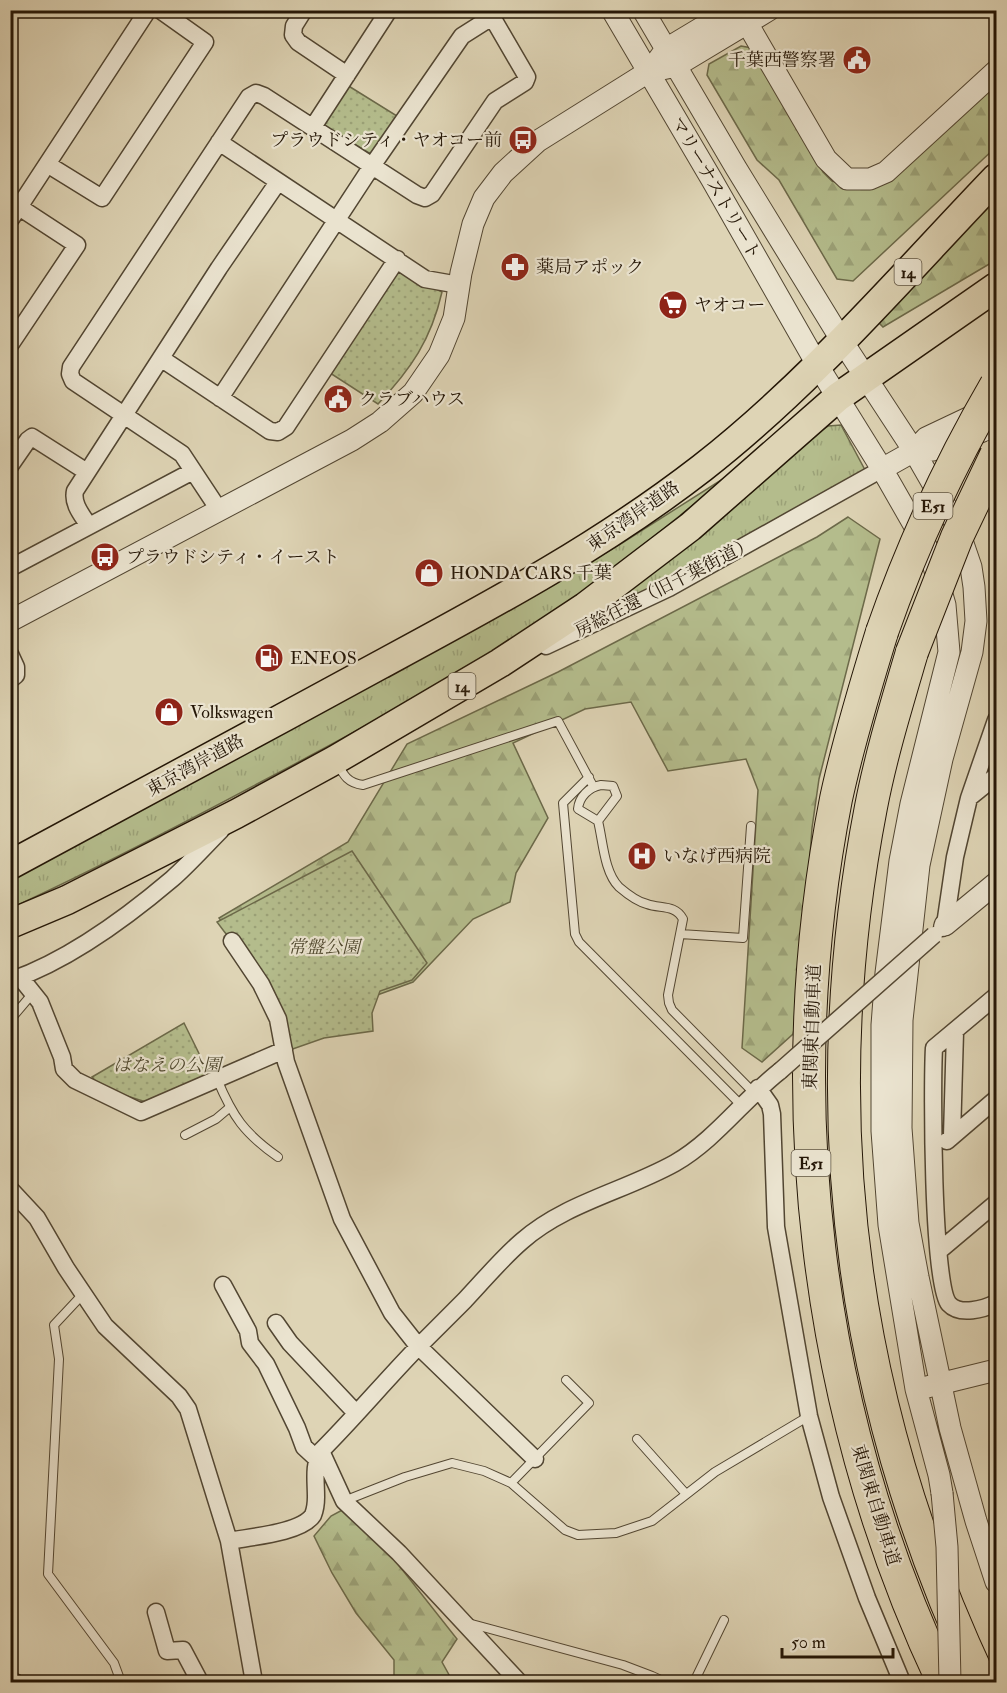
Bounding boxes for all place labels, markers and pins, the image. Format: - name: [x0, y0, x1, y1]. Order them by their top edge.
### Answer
- public building icon: 千葉西警察署: [841, 44, 873, 76]
- place label: 千葉西警察署: [728, 49, 836, 72]
- bus stop icon: プラウドシティ・ヤオコー前: [507, 124, 539, 156]
- place label: プラウドシティ・ヤオコー前: [270, 129, 502, 152]
- pharmacy icon: 薬局アポック: [499, 251, 531, 283]
- place label: 薬局アポック: [536, 256, 644, 279]
- supermarket icon: ヤオコー: [657, 289, 689, 321]
- place label: ヤオコー: [694, 294, 765, 317]
- public building icon: クラブハウス: [322, 383, 354, 415]
- place label: クラブハウス: [359, 388, 465, 411]
- bus stop icon: プラウドシティ・イースト: [89, 541, 121, 573]
- place label: プラウドシティ・イースト: [126, 546, 340, 569]
- shop icon: HONDA CARS 千葉: [413, 557, 445, 589]
- place label: HONDA CARS 千葉: [450, 562, 612, 585]
- fuel station icon: ENEOS: [253, 642, 285, 674]
- place label: ENEOS: [290, 647, 357, 670]
- shop icon: Volkswagen: [153, 696, 185, 728]
- place label: Volkswagen: [190, 701, 273, 724]
- hospital icon: いなげ西病院: [626, 840, 658, 872]
- place label: いなげ西病院: [663, 845, 771, 868]

